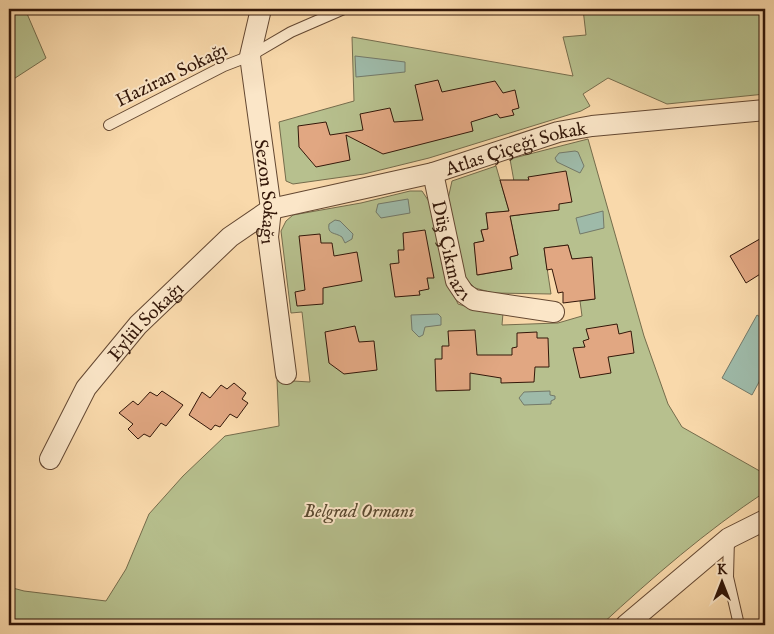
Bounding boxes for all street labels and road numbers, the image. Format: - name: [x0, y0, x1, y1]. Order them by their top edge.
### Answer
- street label: Haziran Sokağı: [112, 38, 232, 113]
- street label: Atlas Çiçeği Sokak: [442, 117, 590, 182]
- street label: Sezon Sokağı: [248, 138, 281, 246]
- street label: Düş Çıkmazı: [425, 198, 474, 307]
- street label: Eylül Sokağı: [103, 278, 189, 367]

